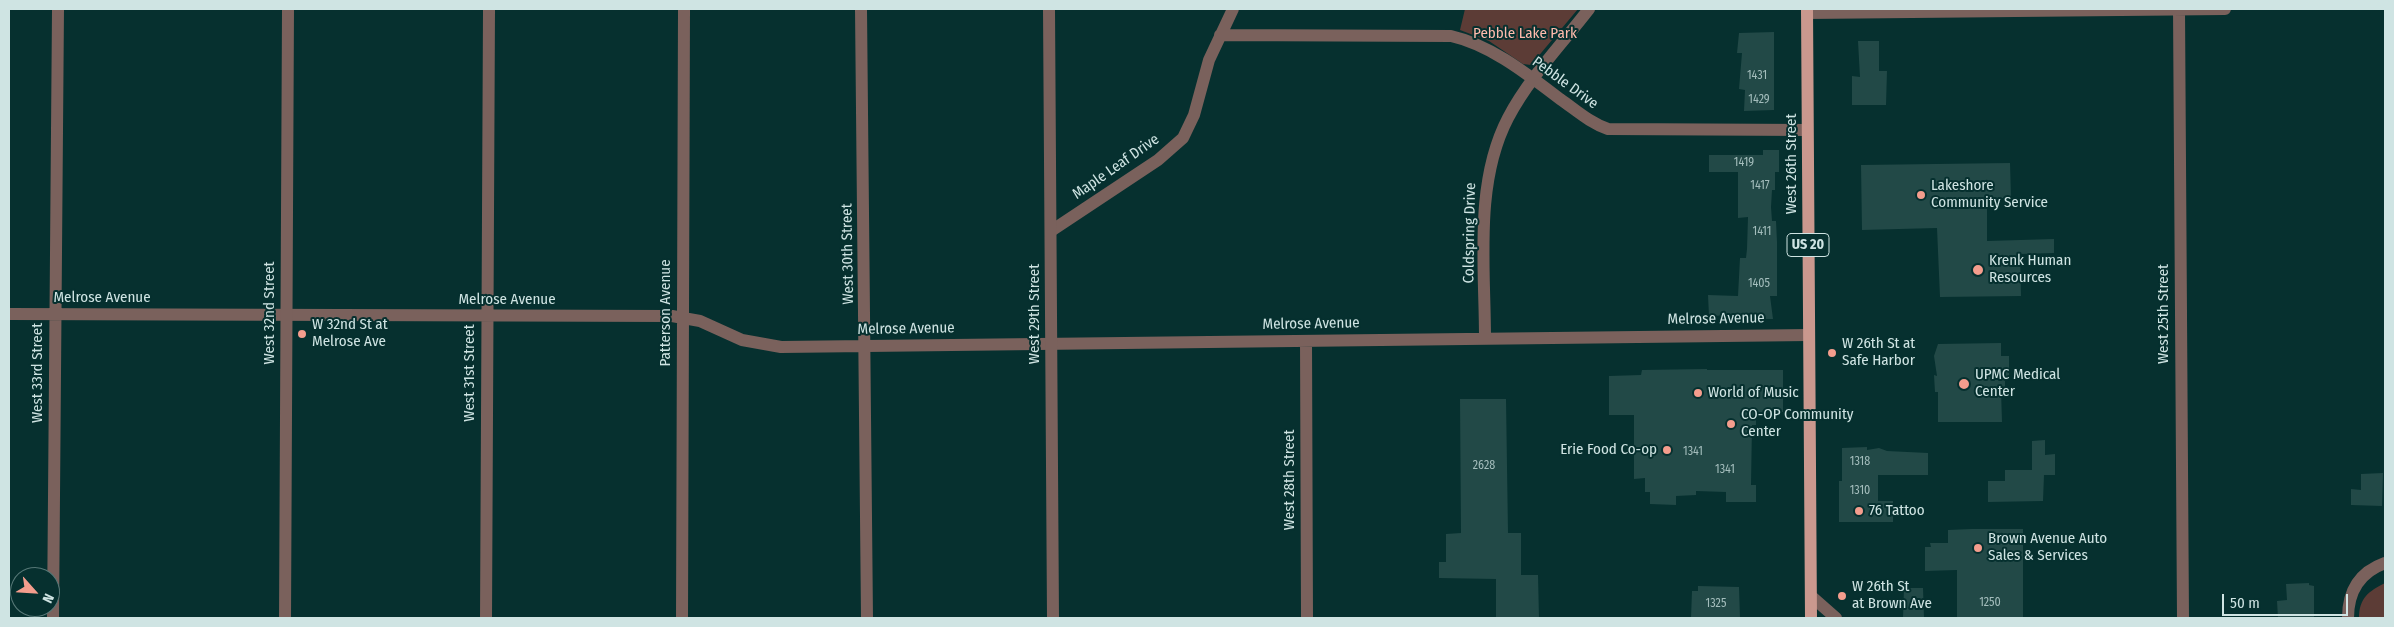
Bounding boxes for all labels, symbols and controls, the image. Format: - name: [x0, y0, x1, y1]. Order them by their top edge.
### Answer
- park label: Pebble Lake Park: [1473, 25, 1577, 43]
- street label: Pebble Drive: [1528, 53, 1602, 113]
- house number: 1431: [1747, 69, 1767, 83]
- house number: 1429: [1748, 93, 1770, 107]
- street label: West 26th Street: [1783, 114, 1801, 214]
- street label: Maple Leaf Drive: [1069, 130, 1163, 204]
- house number: 1419: [1734, 156, 1754, 170]
- place label: Lakeshore Community Service: [1931, 177, 2048, 212]
- house number: 1417: [1750, 179, 1770, 193]
- street label: Coldspring Drive: [1460, 182, 1480, 284]
- marker: Lakeshore Community Service: [1915, 189, 1927, 201]
- street label: West 30th Street: [838, 203, 858, 305]
- house number: 1411: [1752, 225, 1772, 239]
- road number: US 20: [1787, 234, 1829, 256]
- place label: Krenk Human Resources: [1989, 252, 2071, 287]
- street label: Patterson Avenue: [657, 259, 675, 367]
- street label: West 32nd Street: [261, 262, 279, 364]
- marker: Krenk Human Resources: [1971, 263, 1985, 277]
- street label: West 29th Street: [1026, 264, 1044, 364]
- street label: West 25th Street: [2155, 264, 2173, 364]
- house number: 1405: [1748, 277, 1770, 291]
- street label: Melrose Avenue: [53, 289, 151, 307]
- street label: Melrose Avenue: [458, 291, 556, 309]
- street label: Melrose Avenue: [1667, 309, 1765, 329]
- street label: Melrose Avenue: [1262, 314, 1360, 334]
- place label: W 32nd St at Melrose Ave: [312, 316, 388, 351]
- street label: Melrose Avenue: [857, 319, 955, 339]
- street label: West 33rd Street: [29, 323, 47, 423]
- street label: West 31st Street: [461, 324, 479, 422]
- marker: W 32nd St at Melrose Ave: [296, 328, 308, 340]
- place label: W 26th St at Safe Harbor: [1842, 335, 1915, 370]
- marker: W 26th St at Safe Harbor: [1826, 347, 1838, 359]
- place label: UPMC Medical Center: [1975, 366, 2060, 401]
- marker: UPMC Medical Center: [1957, 377, 1971, 391]
- place label: World of Music: [1708, 384, 1799, 402]
- marker: World of Music: [1692, 387, 1704, 399]
- place label: CO-OP Community Center: [1741, 406, 1853, 441]
- marker: CO-OP Community Center: [1725, 418, 1737, 430]
- street label: West 28th Street: [1281, 430, 1299, 530]
- place label: Erie Food Co-op: [1560, 441, 1657, 459]
- marker: Erie Food Co-op: [1661, 444, 1673, 456]
- house number: 1341: [1683, 445, 1703, 459]
- house number: 1318: [1850, 455, 1870, 469]
- house number: 2628: [1473, 459, 1495, 473]
- house number: 1341: [1715, 463, 1735, 477]
- house number: 1310: [1850, 484, 1870, 498]
- place label: 76 Tattoo: [1869, 502, 1925, 520]
- marker: 76 Tattoo: [1853, 505, 1865, 517]
- place label: Brown Avenue Auto Sales & Services: [1988, 530, 2107, 565]
- marker: Brown Avenue Auto Sales & Services: [1972, 542, 1984, 554]
- north arrow: [10, 567, 60, 617]
- place label: W 26th St at Brown Ave: [1852, 578, 1932, 613]
- scale bar: [2224, 584, 2350, 616]
- marker: W 26th St at Brown Ave: [1836, 590, 1848, 602]
- text: N: [39, 591, 58, 606]
- text: 50 m: [2230, 594, 2260, 612]
- house number: 1250: [1979, 596, 2001, 610]
- house number: 1325: [1706, 597, 1726, 611]

